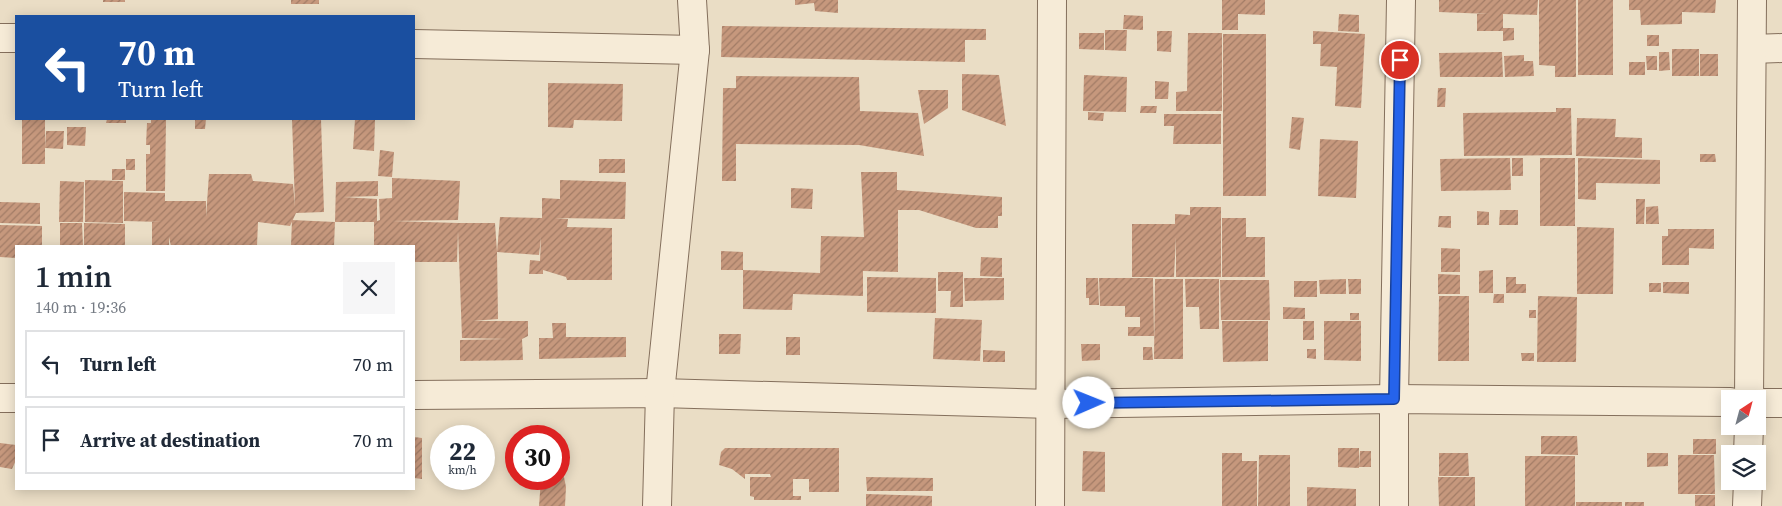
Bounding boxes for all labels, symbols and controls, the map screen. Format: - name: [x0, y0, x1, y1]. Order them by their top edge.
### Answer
- text: 70 m: [118, 29, 195, 77]
- icon: left: [35, 35, 100, 100]
- pin: [1379, 39, 1421, 81]
- icon: arrive: [1386, 46, 1414, 74]
- text: Turn left: [118, 74, 203, 104]
- text: 1 min: [35, 256, 112, 297]
- button: close: [343, 262, 395, 314]
- text: 140 m · 19:36: [35, 296, 126, 318]
- icon: left: [37, 350, 65, 378]
- text: Turn left: [80, 351, 156, 377]
- text: 70 m: [352, 351, 393, 377]
- position arrow: [1062, 376, 1114, 428]
- north arrow: [1721, 390, 1766, 435]
- map controls: [1721, 390, 1766, 490]
- speed limit sign: 30: [505, 425, 570, 490]
- icon: arrive: [37, 426, 65, 454]
- text: Arrive at destination: [80, 427, 260, 453]
- text: 70 m: [352, 427, 393, 453]
- text: 22: [449, 434, 476, 468]
- button: layers: [1721, 445, 1766, 490]
- text: km/h: [448, 462, 477, 478]

